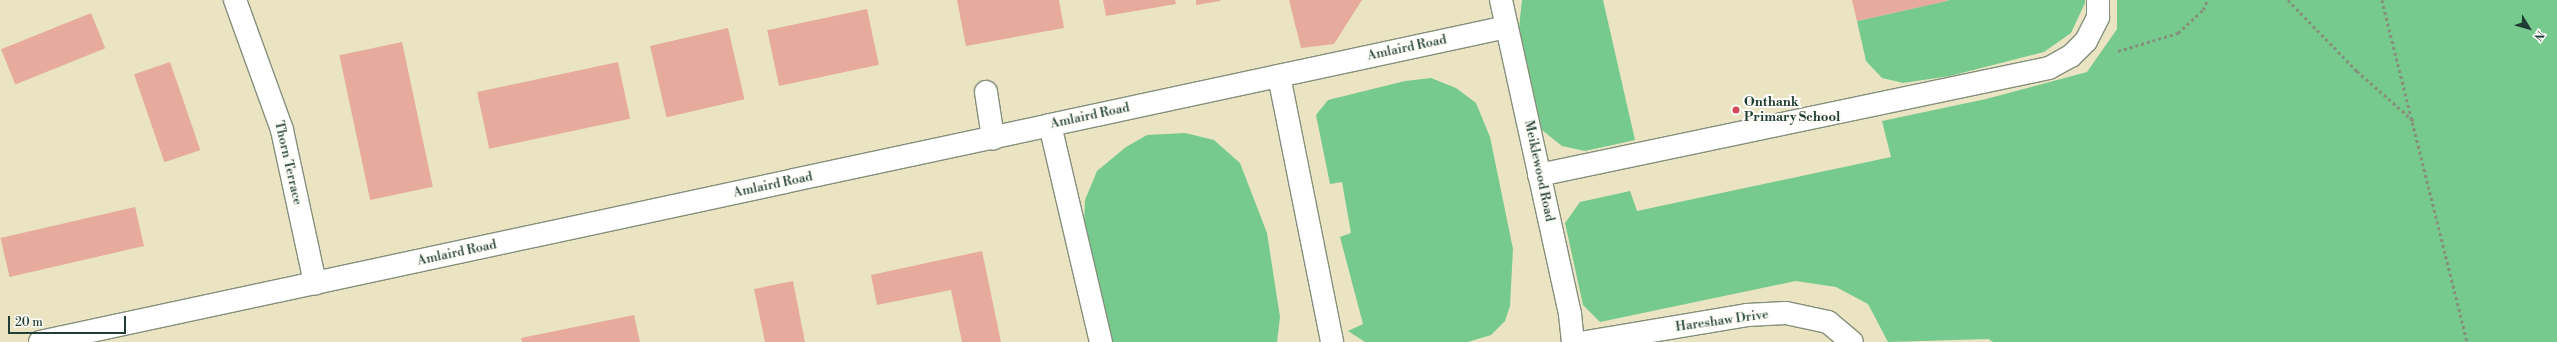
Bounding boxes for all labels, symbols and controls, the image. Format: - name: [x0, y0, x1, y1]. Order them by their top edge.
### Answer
- north arrow: [2509, 8, 2549, 48]
- text: N: [2530, 28, 2547, 43]
- street label: Amlaird Road: [1366, 32, 1448, 64]
- place label: Onthank Primary School: [1744, 95, 1840, 126]
- street label: Amlaird Road: [1049, 100, 1131, 132]
- marker: Onthank Primary School: [1731, 105, 1741, 115]
- street label: Thorn Terrace: [271, 119, 305, 207]
- street label: Meiklewood Road: [1521, 119, 1557, 223]
- street label: Amlaird Road: [732, 169, 814, 201]
- street label: Amlaird Road: [416, 237, 498, 269]
- street label: Hareshaw Drive: [1675, 307, 1769, 335]
- scale bar: [10, 308, 128, 334]
- text: 20 m: [15, 315, 43, 330]

